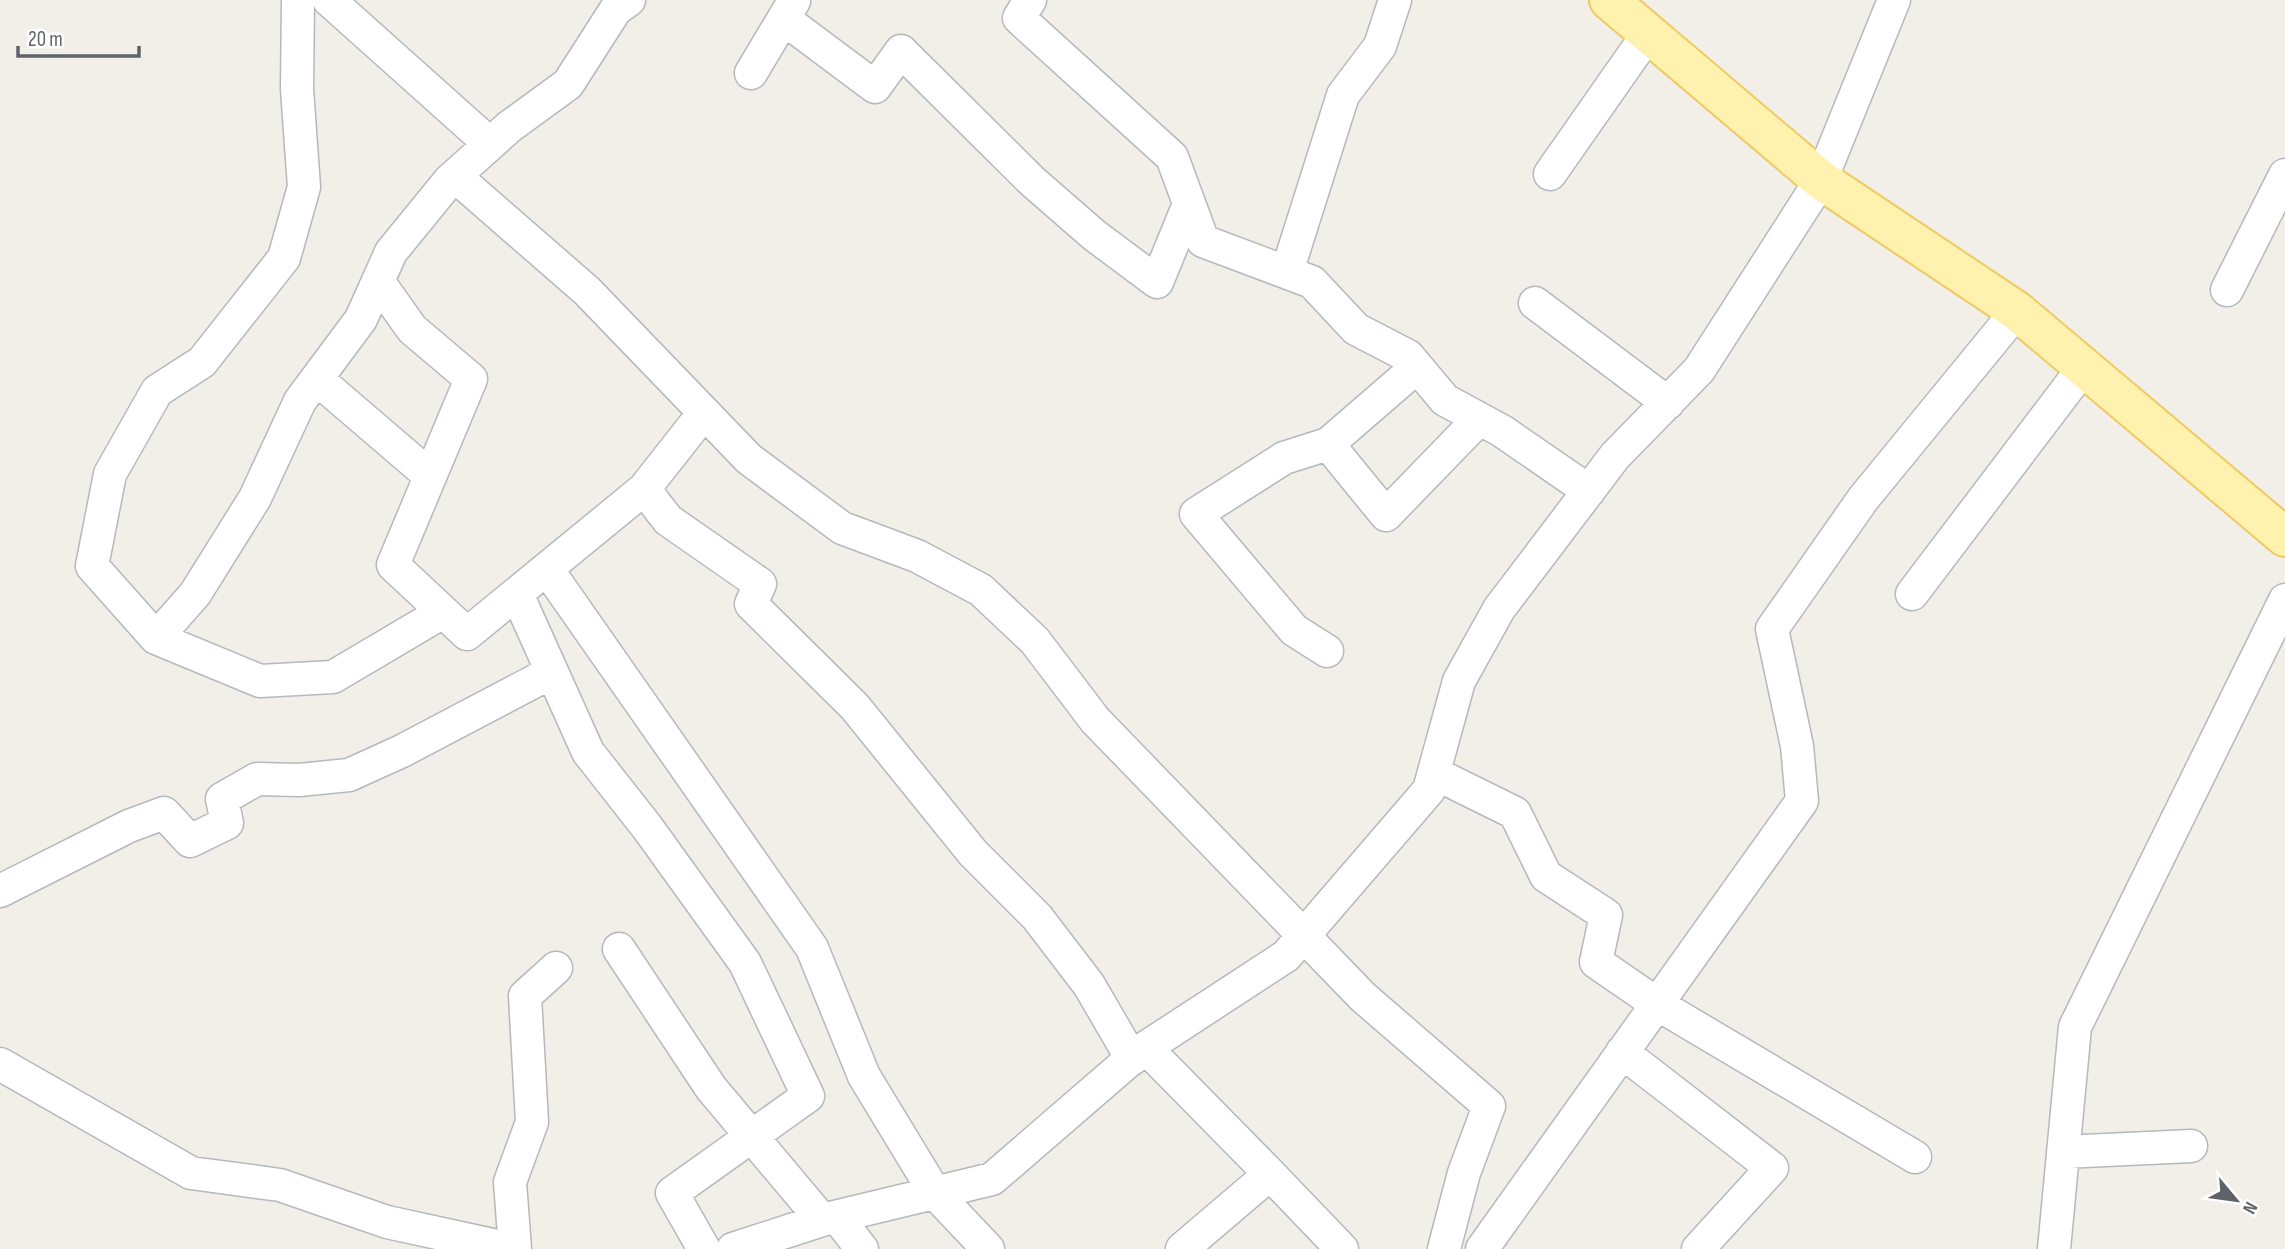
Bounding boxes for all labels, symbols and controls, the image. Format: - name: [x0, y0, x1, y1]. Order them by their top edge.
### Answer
- scale bar: [18, 14, 138, 58]
- text: 20 m: [28, 27, 63, 52]
- north arrow: [2201, 1165, 2271, 1235]
- text: N: [2237, 1197, 2262, 1218]

